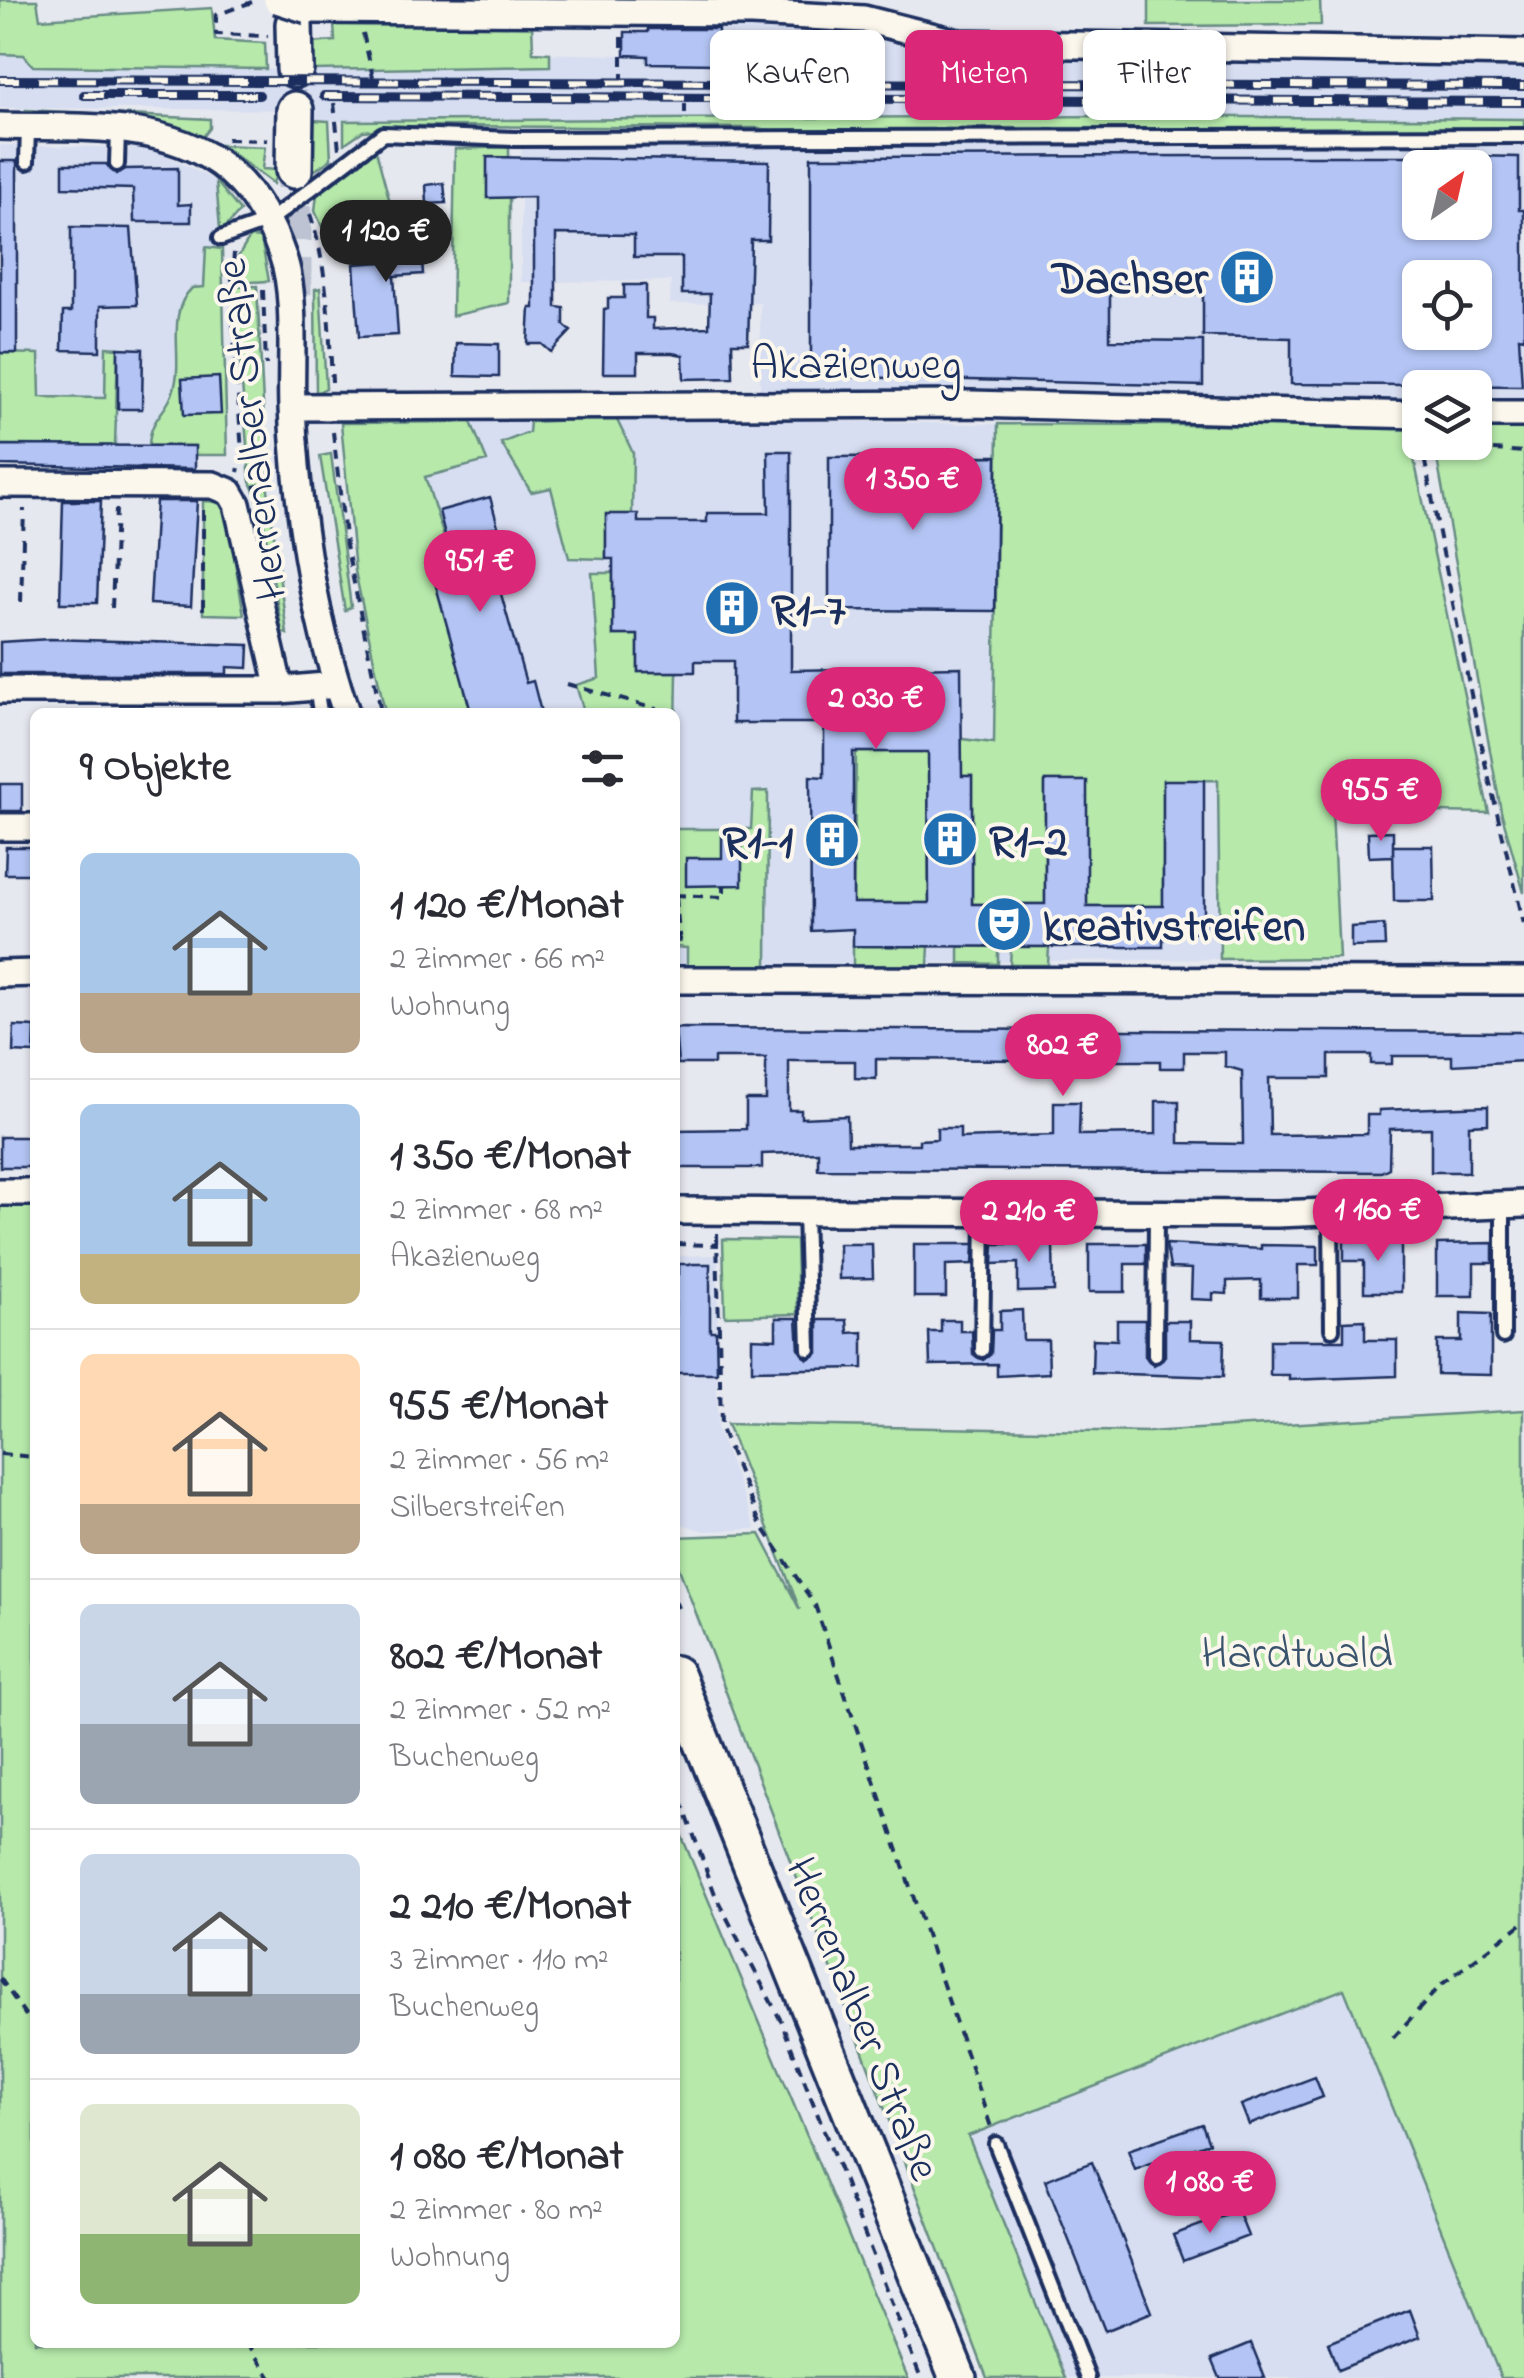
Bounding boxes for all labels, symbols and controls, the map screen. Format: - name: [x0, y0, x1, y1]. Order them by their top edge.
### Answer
- chip: Kaufen: [710, 30, 885, 120]
- chip: Mieten: [905, 30, 1063, 120]
- chip: Filter: [1083, 30, 1226, 120]
- north arrow: [1402, 150, 1492, 240]
- map controls: [1402, 150, 1492, 460]
- pin: 1 120 €: [294, 200, 478, 285]
- text: 1 120 €: [342, 209, 430, 256]
- building icon: Dachser: [1217, 247, 1277, 307]
- place label: Dachser: [1050, 249, 1209, 315]
- street label: Herrenalber Straße: [200, 254, 308, 604]
- button: locate: [1402, 260, 1492, 350]
- street label: Akazienweg: [751, 334, 961, 401]
- button: layers: [1402, 370, 1492, 460]
- pin: 1 350 €: [821, 448, 1005, 533]
- text: 1 350 €: [866, 457, 960, 504]
- pin: 951 €: [410, 530, 550, 615]
- text: 951 €: [446, 539, 514, 586]
- building icon: R1-7: [702, 578, 762, 638]
- place label: R1-7: [771, 580, 846, 646]
- pin: 2 030 €: [784, 667, 968, 752]
- text: 2 030 €: [828, 676, 924, 723]
- text: 9 Objekte: [80, 738, 231, 799]
- icon: filters: [575, 741, 630, 796]
- pin: 955 €: [1311, 759, 1451, 844]
- text: 955 €: [1343, 768, 1419, 815]
- building icon: R1-2: [920, 809, 980, 869]
- building icon: R1-1: [802, 810, 862, 870]
- place label: R1-2: [989, 811, 1067, 877]
- place label: R1-1: [723, 812, 794, 878]
- text: 1 120 €/Monat: [390, 876, 624, 937]
- icon: home: [160, 893, 280, 1013]
- theatre icon: kreativstreifen: [974, 894, 1034, 954]
- place label: kreativstreifen: [1043, 896, 1305, 962]
- text: 2 Zimmer · 66 m²: [390, 937, 605, 984]
- text: Wohnung: [390, 984, 510, 1031]
- pin: 802 €: [993, 1014, 1133, 1099]
- text: 802 €: [1027, 1023, 1099, 1070]
- text: 1 350 €/Monat: [390, 1127, 631, 1188]
- icon: home: [160, 1144, 280, 1264]
- pin: 1 160 €: [1286, 1179, 1470, 1264]
- pin: 2 210 €: [937, 1180, 1121, 1265]
- text: 2 Zimmer · 68 m²: [390, 1188, 603, 1235]
- text: 1 160 €: [1335, 1188, 1421, 1235]
- text: 2 210 €: [982, 1189, 1076, 1236]
- text: Akazienweg: [390, 1235, 540, 1282]
- text: 955 €/Monat: [390, 1377, 608, 1438]
- icon: home: [160, 1394, 280, 1514]
- text: 2 Zimmer · 56 m²: [390, 1438, 609, 1485]
- text: Silberstreifen: [390, 1485, 565, 1532]
- park label: Hardtwald: [1201, 1623, 1393, 1689]
- text: 802 €/Monat: [390, 1627, 602, 1688]
- icon: home: [160, 1644, 280, 1764]
- text: 2 Zimmer · 52 m²: [390, 1688, 611, 1735]
- text: Buchenweg: [390, 1735, 539, 1782]
- street label: Herrenalber Straße: [765, 1848, 956, 2192]
- text: 2 210 €/Monat: [390, 1877, 631, 1938]
- icon: home: [160, 1894, 280, 2014]
- text: 3 Zimmer · 110 m²: [390, 1938, 608, 1985]
- text: Buchenweg: [390, 1985, 539, 2032]
- text: 1 080 €/Monat: [390, 2127, 624, 2188]
- icon: home: [160, 2144, 280, 2264]
- pin: 1 080 €: [1118, 2151, 1302, 2236]
- text: 1 080 €: [1166, 2160, 1254, 2207]
- text: 2 Zimmer · 80 m²: [390, 2188, 603, 2235]
- text: Wohnung: [390, 2235, 510, 2282]

